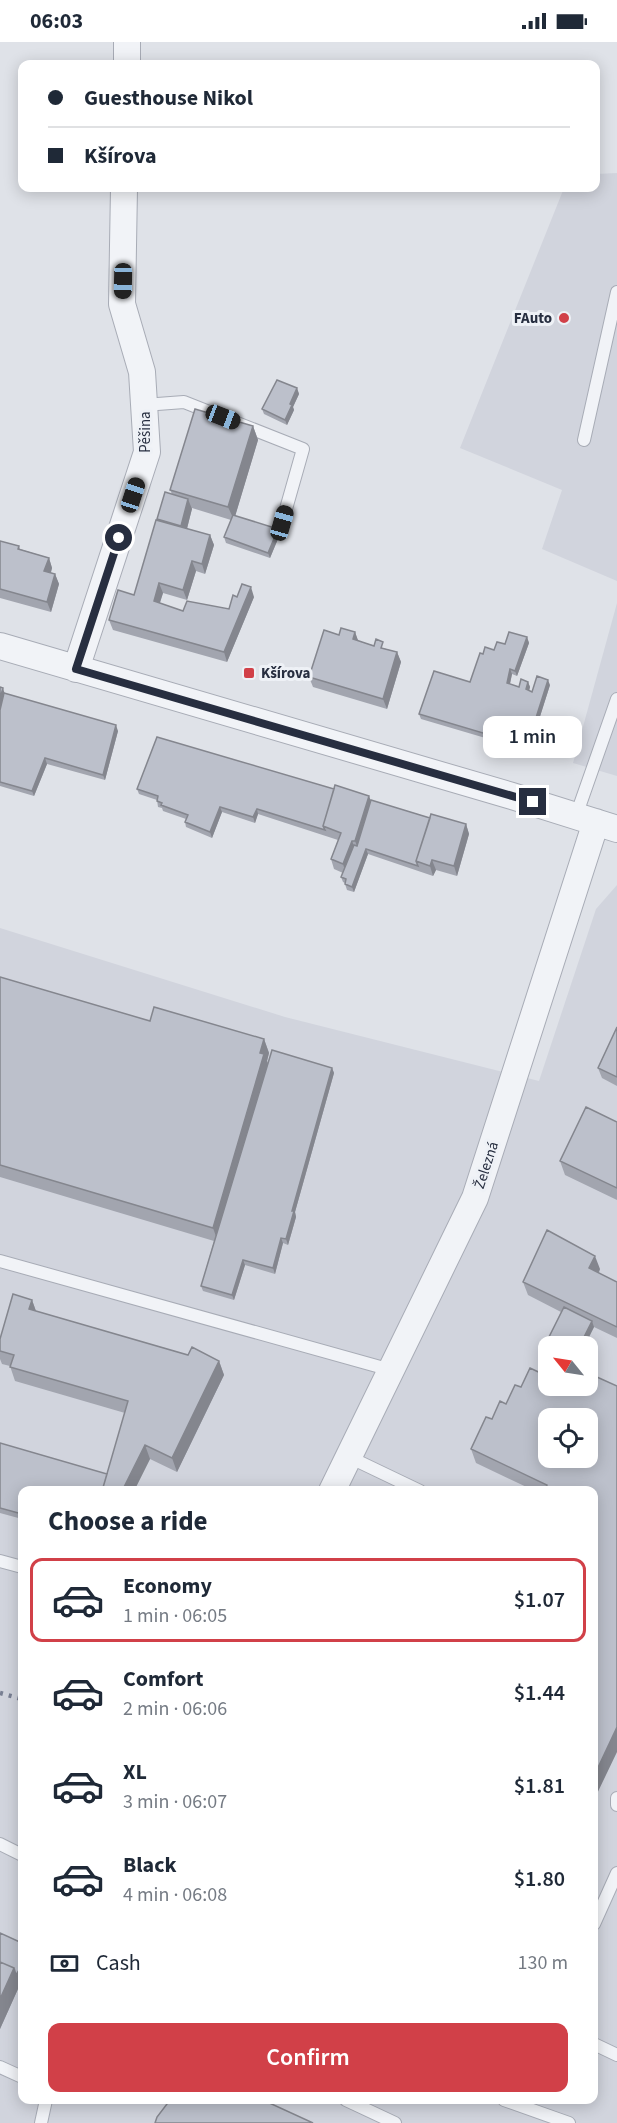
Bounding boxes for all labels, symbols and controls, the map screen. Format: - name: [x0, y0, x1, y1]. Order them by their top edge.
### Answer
- text: 06:03: [30, 5, 83, 37]
- text: Guesthouse Nikol: [84, 82, 253, 114]
- text: Kšírova: [84, 140, 157, 172]
- car: [114, 263, 132, 299]
- place label: FAuto: [514, 308, 552, 329]
- marker: FAuto: [557, 311, 571, 325]
- car: [203, 402, 243, 432]
- street label: Pěšina: [135, 411, 156, 453]
- car: [119, 475, 147, 515]
- car: [268, 503, 296, 543]
- route start: [105, 524, 132, 551]
- place label: Kšírova: [261, 663, 311, 684]
- marker: Kšírova: [242, 666, 256, 680]
- callout: 1 min: [484, 715, 582, 757]
- text: 1 min: [509, 723, 556, 751]
- route end: [519, 788, 546, 815]
- street label: Železná: [469, 1139, 504, 1192]
- north arrow: [538, 1336, 598, 1396]
- map controls: [538, 1336, 598, 1468]
- button: locate: [538, 1408, 598, 1468]
- text: Choose a ride: [48, 1502, 208, 1541]
- text: Economy: [123, 1570, 212, 1602]
- icon: car: [51, 1573, 105, 1627]
- text: $1.07: [514, 1584, 565, 1616]
- text: 1 min · 06:05: [123, 1602, 227, 1630]
- text: Comfort: [123, 1663, 204, 1695]
- icon: car: [51, 1666, 105, 1720]
- text: $1.44: [514, 1677, 565, 1709]
- text: 2 min · 06:06: [123, 1695, 227, 1723]
- text: XL: [123, 1756, 147, 1788]
- icon: car: [51, 1759, 105, 1813]
- text: $1.81: [514, 1770, 565, 1802]
- text: 3 min · 06:07: [123, 1788, 227, 1816]
- text: Black: [123, 1849, 177, 1881]
- icon: car: [51, 1852, 105, 1906]
- text: $1.80: [514, 1863, 565, 1895]
- text: 4 min · 06:08: [123, 1881, 227, 1909]
- icon: cash: [48, 1947, 81, 1980]
- text: Cash: [96, 1947, 141, 1979]
- text: 130 m: [518, 1949, 568, 1977]
- button: Confirm: [48, 2023, 568, 2092]

